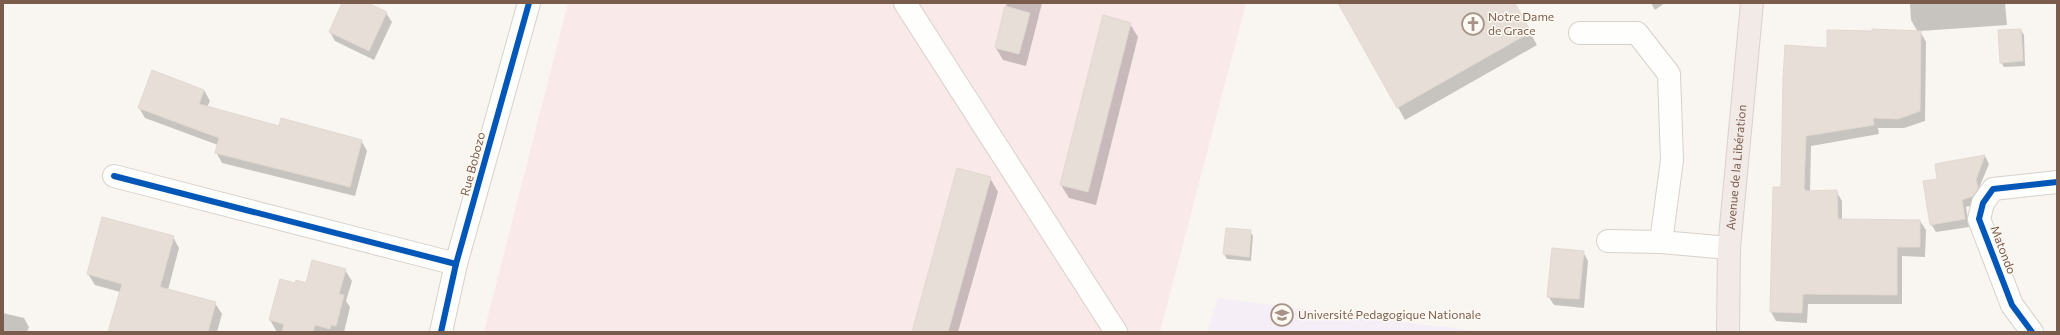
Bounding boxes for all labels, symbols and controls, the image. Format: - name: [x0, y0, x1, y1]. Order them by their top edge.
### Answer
- place label: Notre Dame de Grace: [1488, 9, 1554, 37]
- church icon: Notre Dame de Grace: [1460, 11, 1486, 37]
- street label: Avenue de la Libération: [1723, 104, 1748, 231]
- street label: Rue Bobozo: [457, 130, 487, 197]
- street label: Matondo: [1988, 223, 2020, 276]
- school or university icon: Université Pedagogique Nationale: [1269, 302, 1295, 328]
- place label: Université Pedagogique Nationale: [1298, 307, 1481, 321]

